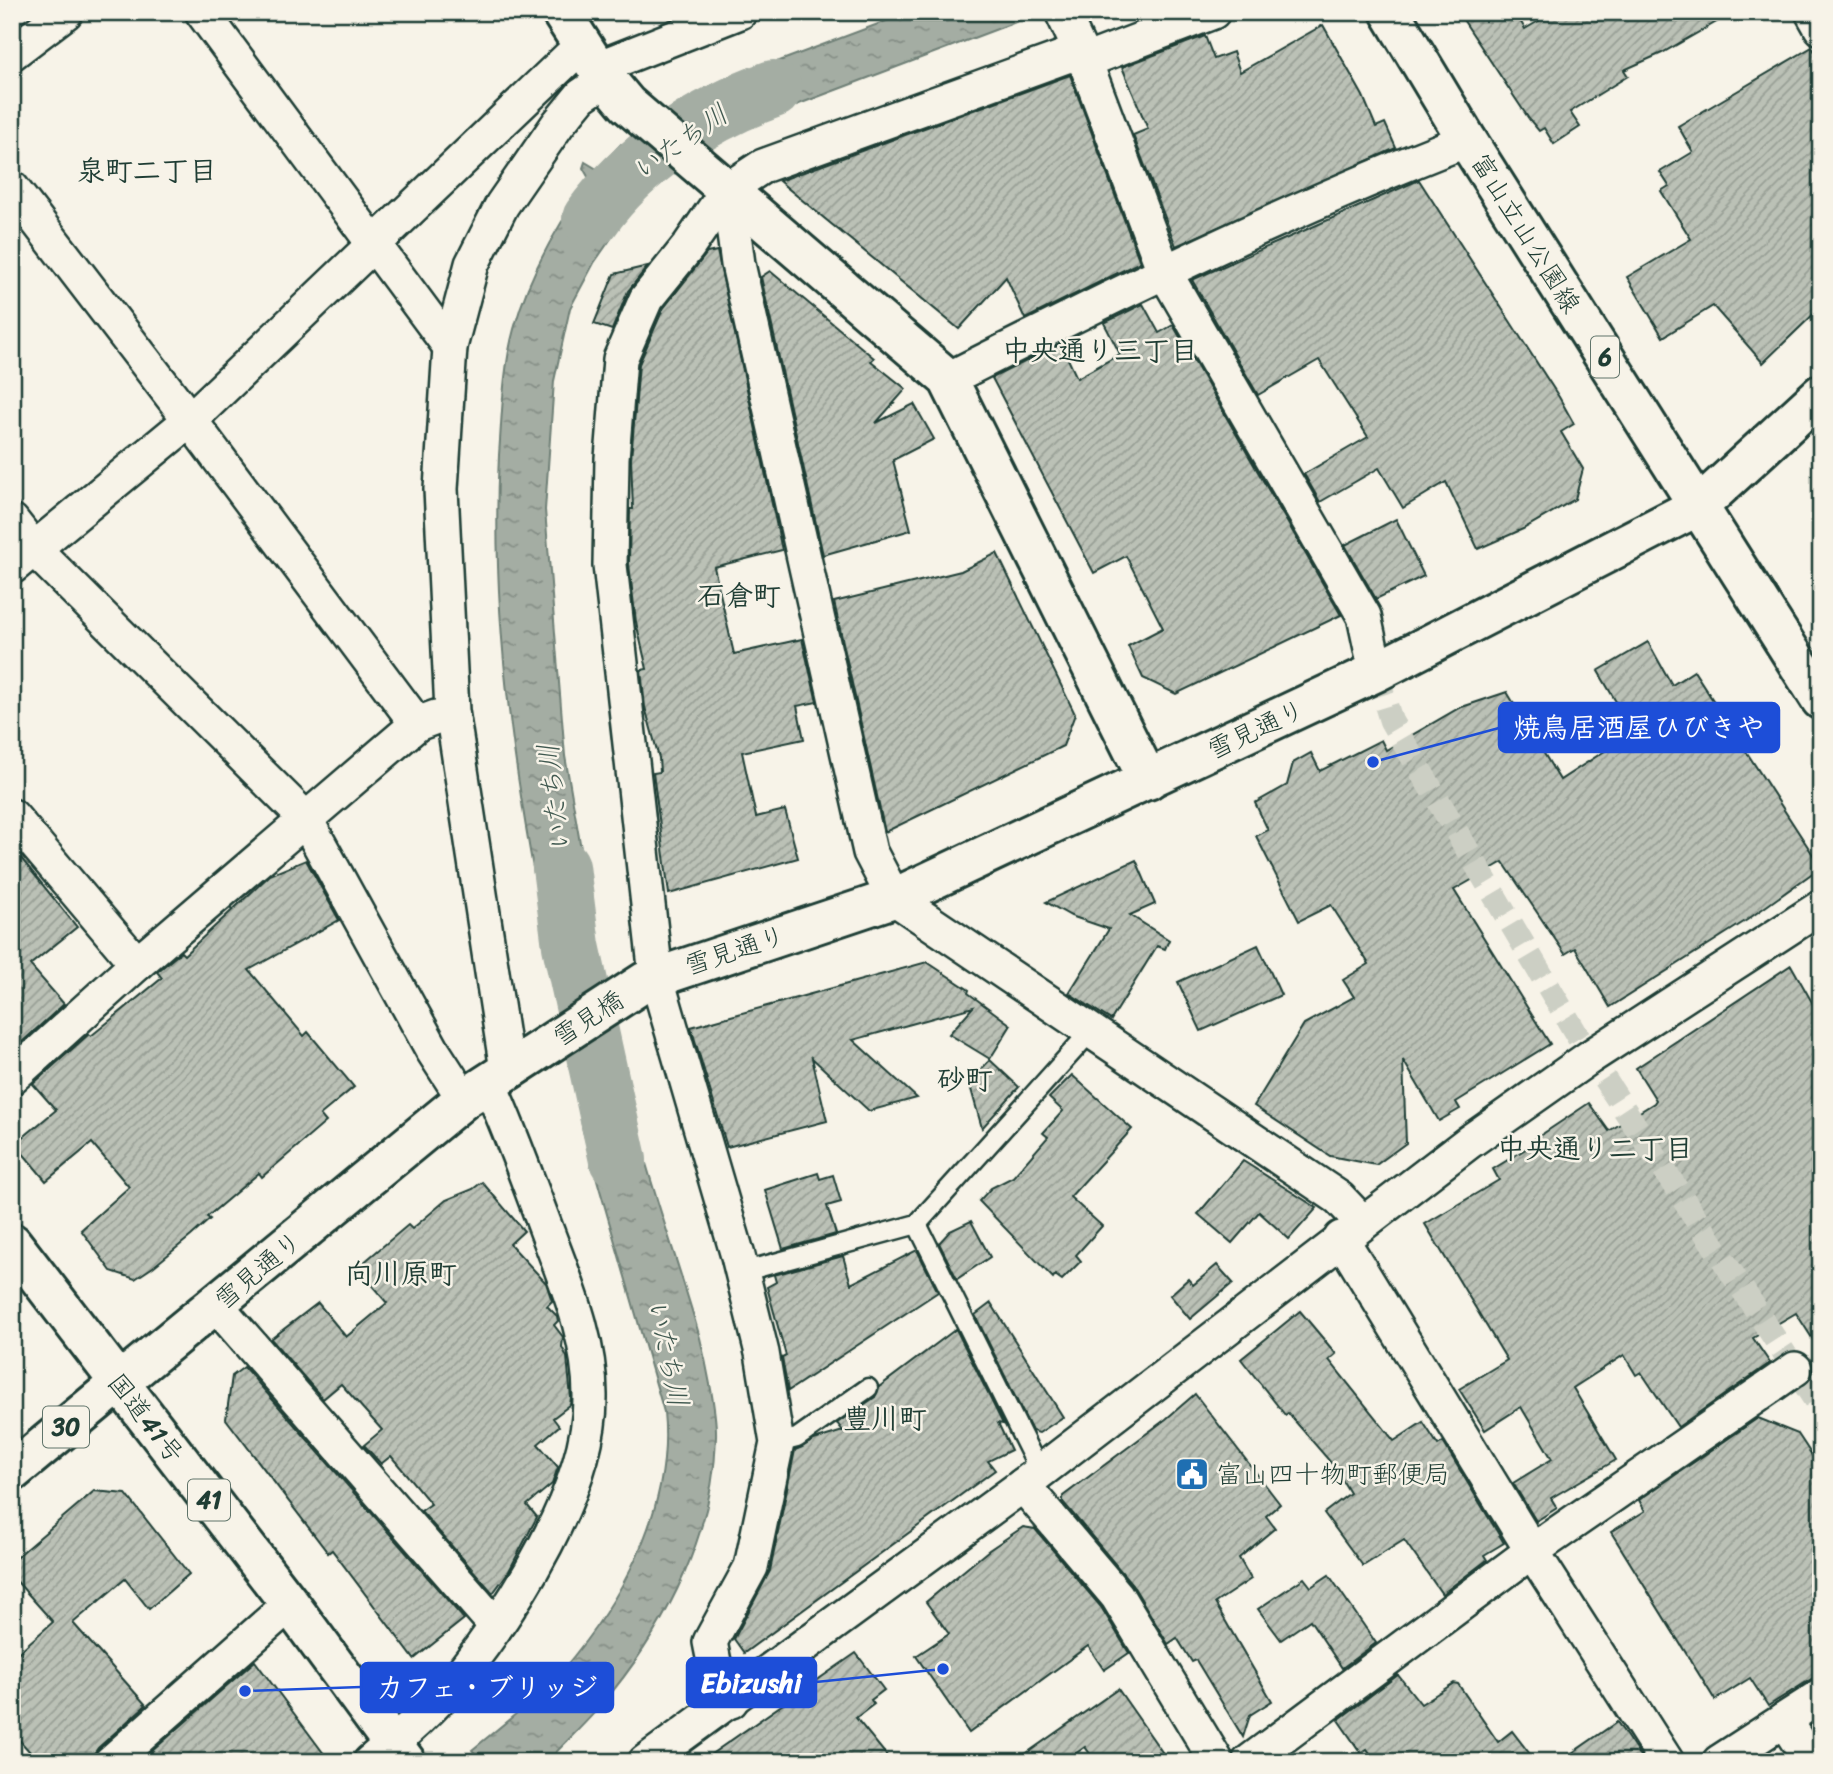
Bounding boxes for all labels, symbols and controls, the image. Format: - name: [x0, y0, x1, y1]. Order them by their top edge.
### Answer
- water label: いたち川: [621, 90, 739, 194]
- street label: 富山立山公園線: [1458, 144, 1594, 322]
- district label: 泉町二丁目: [77, 146, 217, 195]
- district label: 中央通り三丁目: [1002, 326, 1198, 375]
- road number: 6: [1591, 336, 1619, 378]
- district label: 石倉町: [697, 571, 781, 620]
- street label: 雪見通り: [1199, 686, 1313, 772]
- callout: 焼鳥居酒屋ひびきや: [1499, 703, 1779, 752]
- text: 焼鳥居酒屋ひびきや: [1513, 703, 1765, 752]
- water label: いたち川: [523, 741, 585, 855]
- street label: 雪見通り: [678, 912, 792, 988]
- street label: 雪見橋: [543, 977, 633, 1059]
- district label: 砂町: [937, 1055, 993, 1104]
- district label: 中央通り二丁目: [1497, 1124, 1693, 1173]
- street label: 雪見通り: [203, 1219, 313, 1321]
- district label: 向川原町: [345, 1249, 457, 1298]
- water label: いたち川: [633, 1294, 703, 1412]
- street label: 国道41号: [95, 1362, 197, 1474]
- district label: 豊川町: [843, 1394, 927, 1443]
- road number: 30: [43, 1406, 89, 1448]
- place label: 富山四十物町郵便局: [1216, 1451, 1450, 1497]
- public building icon: 富山四十物町郵便局: [1173, 1455, 1211, 1493]
- road number: 41: [188, 1480, 230, 1520]
- callout: Ebizushi: [687, 1658, 816, 1707]
- text: Ebizushi: [701, 1658, 803, 1707]
- callout: カフェ・ブリッジ: [361, 1663, 613, 1712]
- text: カフェ・ブリッジ: [376, 1663, 598, 1712]

